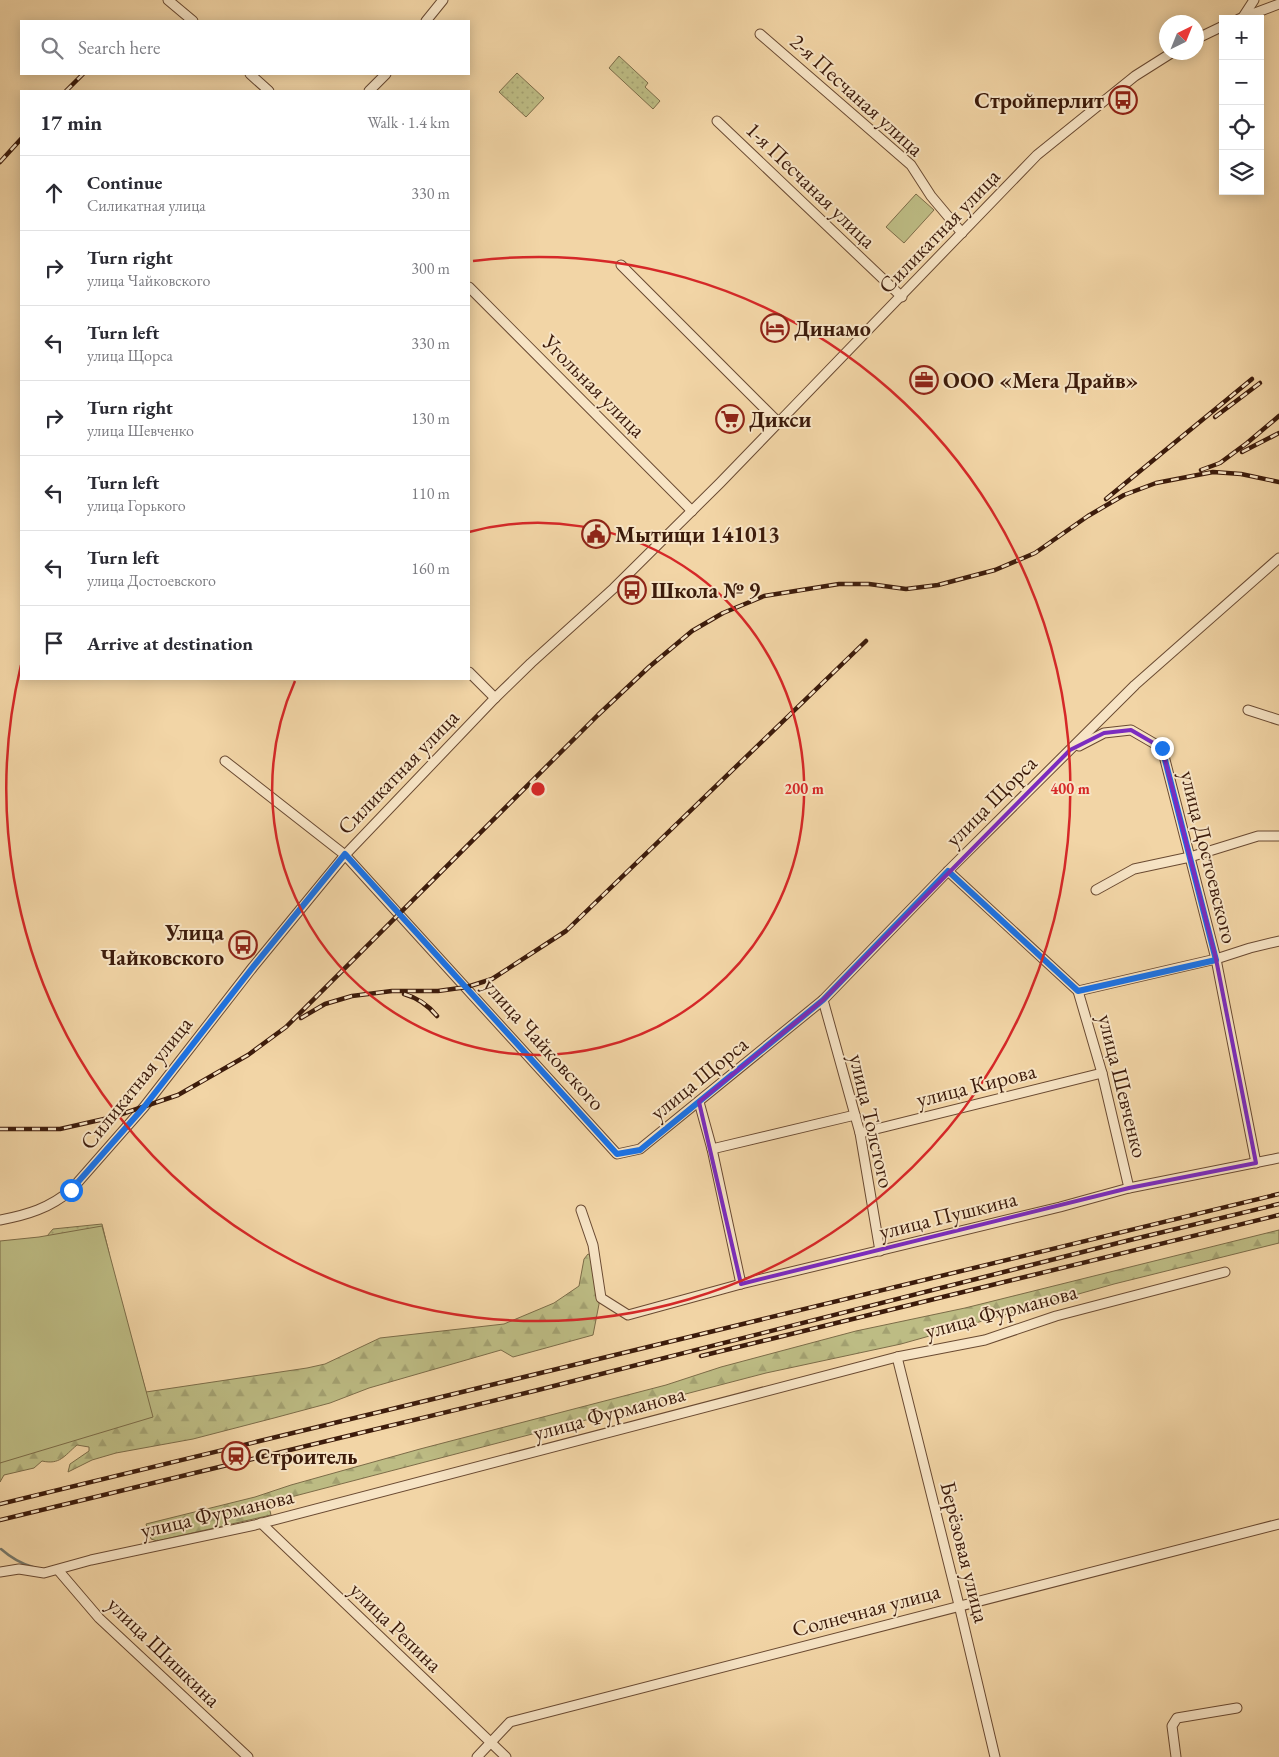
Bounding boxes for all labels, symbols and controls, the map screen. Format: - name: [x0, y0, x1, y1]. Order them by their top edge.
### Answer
- north arrow: [1159, 15, 1204, 60]
- map controls: [1219, 15, 1264, 195]
- button: +: [1219, 15, 1264, 60]
- search box: [20, 20, 470, 75]
- street label: 2-я Песчаная улица: [784, 27, 930, 163]
- icon: search: [38, 34, 66, 62]
- text: Search here: [78, 35, 160, 60]
- button: −: [1219, 60, 1264, 105]
- bus stop icon: Стройперлит: [1108, 85, 1138, 115]
- place label: Стройперлит: [974, 86, 1104, 115]
- button: locate: [1219, 105, 1264, 150]
- text: 17 min: [40, 109, 102, 136]
- text: Walk · 1.4 km: [367, 112, 450, 133]
- street label: 1-я Песчаная улица: [740, 115, 883, 255]
- button: layers: [1219, 150, 1264, 195]
- street label: Силикатная улица: [872, 162, 1006, 300]
- text: Continue: [87, 170, 162, 195]
- icon: ahead: [40, 179, 68, 207]
- text: 330 m: [411, 183, 450, 204]
- text: Силикатная улица: [87, 195, 206, 216]
- text: Turn right: [87, 245, 173, 270]
- icon: right: [40, 254, 68, 282]
- text: 300 m: [411, 258, 450, 279]
- text: улица Чайковского: [87, 270, 210, 291]
- hotel icon: Динамо: [760, 313, 790, 343]
- place label: Динамо: [794, 314, 871, 343]
- text: Turn left: [87, 320, 159, 345]
- street label: Угольная улица: [535, 327, 652, 444]
- icon: left: [40, 329, 68, 357]
- text: 330 m: [411, 333, 450, 354]
- text: улица Щорса: [87, 345, 173, 366]
- office icon: ООО «Мега Драйв»: [909, 365, 939, 395]
- place label: ООО «Мега Драйв»: [943, 366, 1138, 395]
- text: Turn right: [87, 395, 173, 420]
- icon: right: [40, 404, 68, 432]
- supermarket icon: Дикси: [715, 404, 745, 434]
- place label: Дикси: [749, 405, 811, 434]
- text: 130 m: [411, 408, 450, 429]
- text: улица Шевченко: [87, 420, 194, 441]
- text: Turn left: [87, 470, 159, 495]
- icon: left: [40, 479, 68, 507]
- text: 110 m: [411, 483, 450, 504]
- text: улица Горького: [87, 495, 186, 516]
- public building icon: Мытищи 141013: [581, 519, 611, 549]
- place label: Мытищи 141013: [615, 520, 780, 549]
- text: Turn left: [87, 545, 159, 570]
- icon: left: [40, 554, 68, 582]
- text: 160 m: [411, 558, 450, 579]
- text: улица Достоевского: [87, 570, 216, 591]
- bus stop icon: Школа № 9: [617, 575, 647, 605]
- place label: Школа № 9: [651, 576, 760, 605]
- icon: arrive: [40, 629, 68, 657]
- text: Arrive at destination: [87, 631, 253, 656]
- street label: Силикатная улица: [331, 703, 465, 841]
- route end: [1151, 737, 1174, 760]
- street label: улица Щорса: [939, 749, 1043, 853]
- street label: улица Достоевского: [1173, 768, 1245, 947]
- text: 200 m: [784, 779, 824, 798]
- text: 400 m: [1050, 779, 1090, 798]
- centre of rings: [529, 780, 547, 798]
- place label: Улица Чайковского: [100, 918, 224, 972]
- bus stop icon: Улица Чайковского: [228, 930, 258, 960]
- street label: улица Чайковского: [476, 971, 612, 1117]
- street label: Силикатная улица: [73, 1010, 199, 1156]
- street label: улица Шевченко: [1091, 1011, 1155, 1161]
- street label: улица Щорса: [644, 1029, 754, 1126]
- street label: улица Толстого: [842, 1051, 902, 1191]
- street label: улица Кирова: [913, 1056, 1039, 1114]
- route start: [60, 1179, 83, 1202]
- street label: улица Пушкина: [876, 1184, 1020, 1246]
- street label: улица Фурманова: [922, 1277, 1080, 1345]
- street label: улица Фурманова: [530, 1379, 688, 1447]
- station icon: Строитель: [221, 1441, 251, 1471]
- place label: Строитель: [255, 1442, 358, 1471]
- street label: Берёзовая улица: [933, 1478, 997, 1626]
- street label: улица Фурманова: [138, 1481, 297, 1545]
- street label: улица Репина: [343, 1575, 449, 1679]
- street label: Солнечная улица: [789, 1576, 944, 1644]
- street label: улица Шишкина: [101, 1590, 227, 1714]

